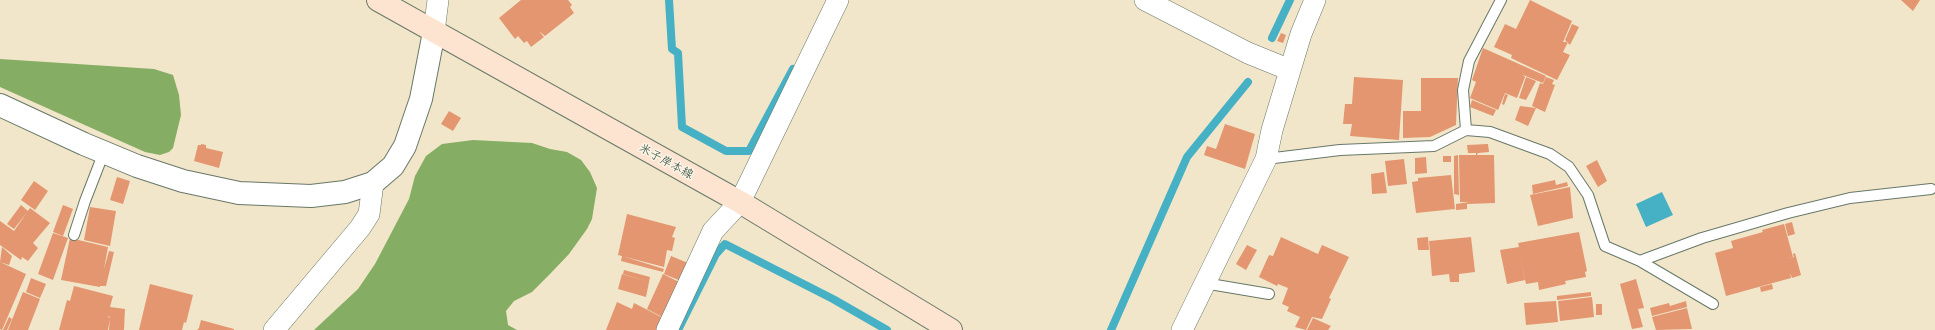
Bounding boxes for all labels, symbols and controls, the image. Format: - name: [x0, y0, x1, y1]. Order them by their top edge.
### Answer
- street label: 米子岸本線: [636, 141, 696, 183]

